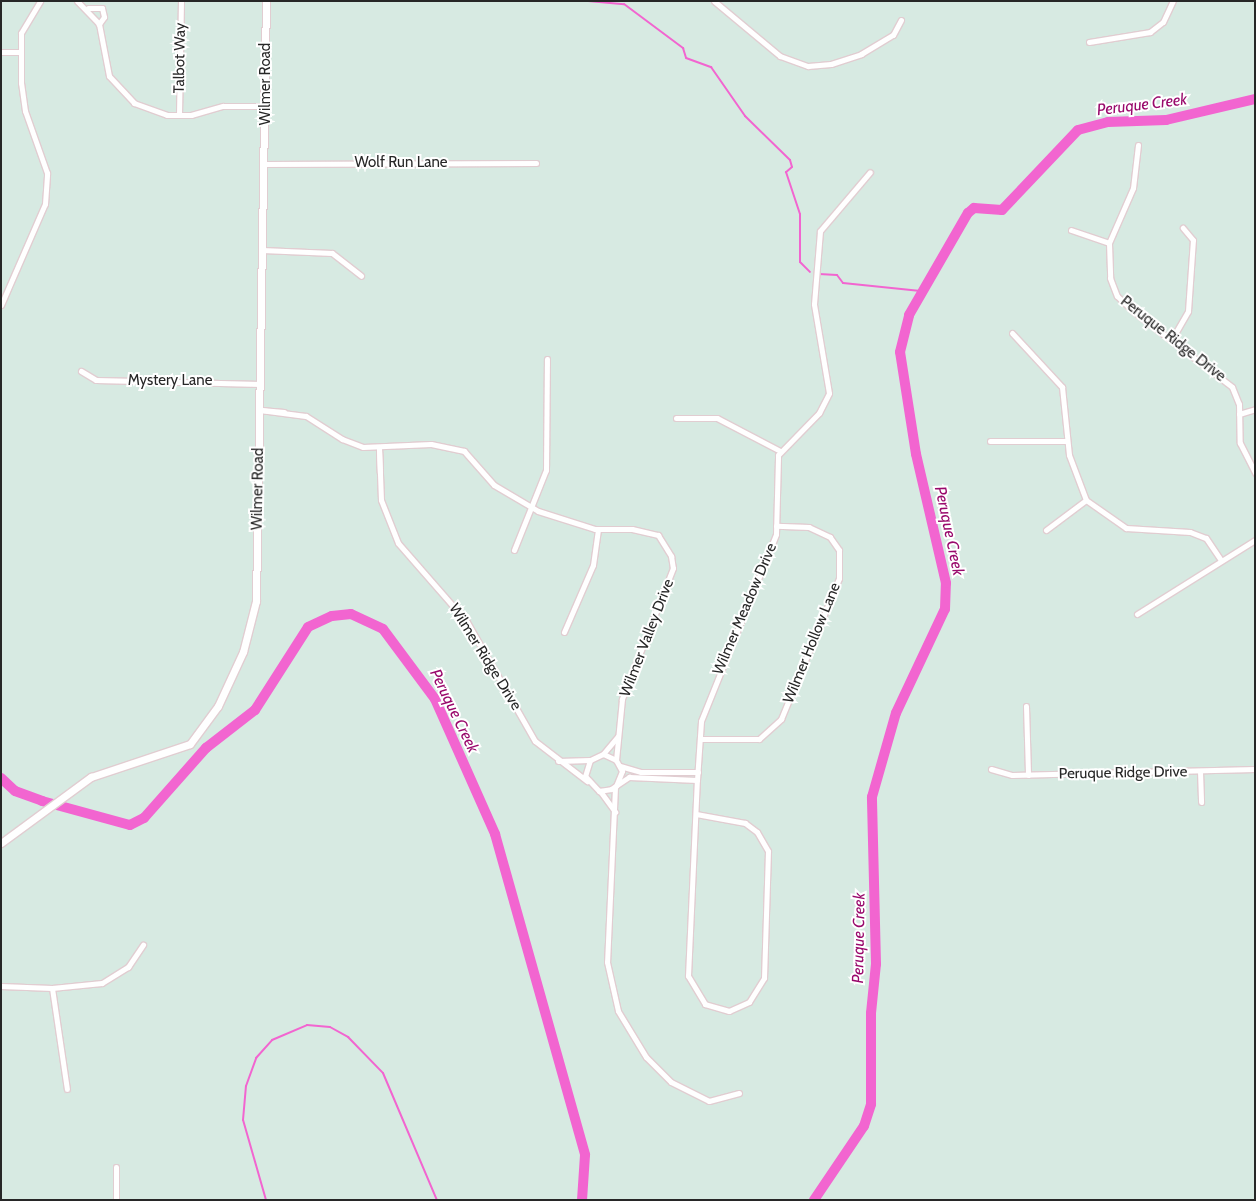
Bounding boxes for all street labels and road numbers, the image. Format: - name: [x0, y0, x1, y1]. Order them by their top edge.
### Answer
- street label: Talbot Way: [170, 22, 190, 94]
- street label: Wilmer Road: [257, 43, 275, 125]
- street label: Wolf Run Lane: [355, 154, 447, 172]
- street label: Peruque Ridge Drive: [1117, 292, 1229, 386]
- street label: Mystery Lane: [128, 372, 212, 390]
- street label: Wilmer Road: [248, 448, 268, 530]
- street label: Wilmer Meadow Drive: [709, 541, 781, 677]
- street label: Wilmer Valley Drive: [616, 577, 678, 699]
- street label: Wilmer Hollow Lane: [780, 580, 844, 706]
- street label: Wilmer Ridge Drive: [445, 600, 525, 714]
- street label: Peruque Ridge Drive: [1059, 763, 1187, 783]

